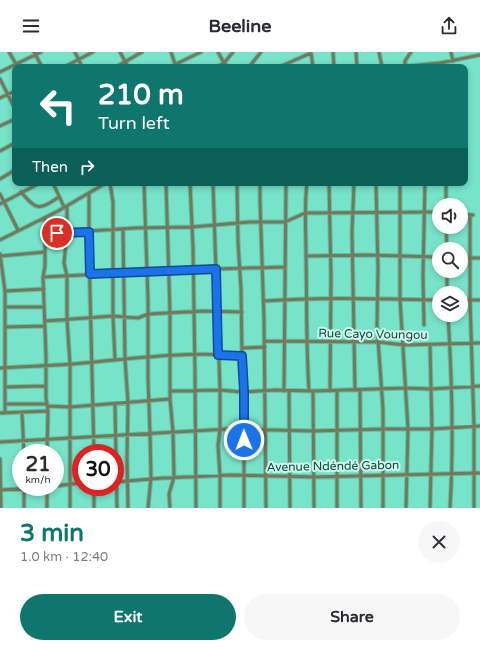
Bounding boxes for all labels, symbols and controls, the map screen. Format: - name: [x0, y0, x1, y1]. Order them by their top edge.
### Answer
- icon: menu: [20, 15, 42, 37]
- text: Beeline: [209, 15, 271, 37]
- icon: share: [438, 15, 460, 37]
- text: 210 m: [98, 78, 184, 112]
- icon: left: [32, 80, 84, 132]
- text: Turn left: [98, 112, 170, 134]
- icon: right: [76, 156, 98, 178]
- text: Then: [32, 158, 68, 176]
- map controls: [432, 198, 468, 322]
- button: sound: [432, 198, 468, 234]
- pin: [40, 216, 74, 250]
- icon: arrive: [46, 222, 68, 244]
- button: search: [432, 242, 468, 278]
- button: layers: [432, 286, 468, 322]
- street label: Rue Cayo Voungou: [318, 326, 428, 342]
- position arrow: [223, 419, 265, 461]
- speed limit sign: 30: [72, 444, 124, 496]
- text: 21: [25, 453, 51, 477]
- street label: Avenue Ndéndé Gabon: [267, 458, 399, 474]
- text: km/h: [25, 474, 51, 486]
- text: 3 min: [20, 519, 84, 548]
- button: close: [418, 521, 460, 563]
- text: 1.0 km · 12:40: [20, 549, 108, 565]
- button: Exit: [20, 594, 236, 640]
- button: Share: [244, 594, 460, 640]

